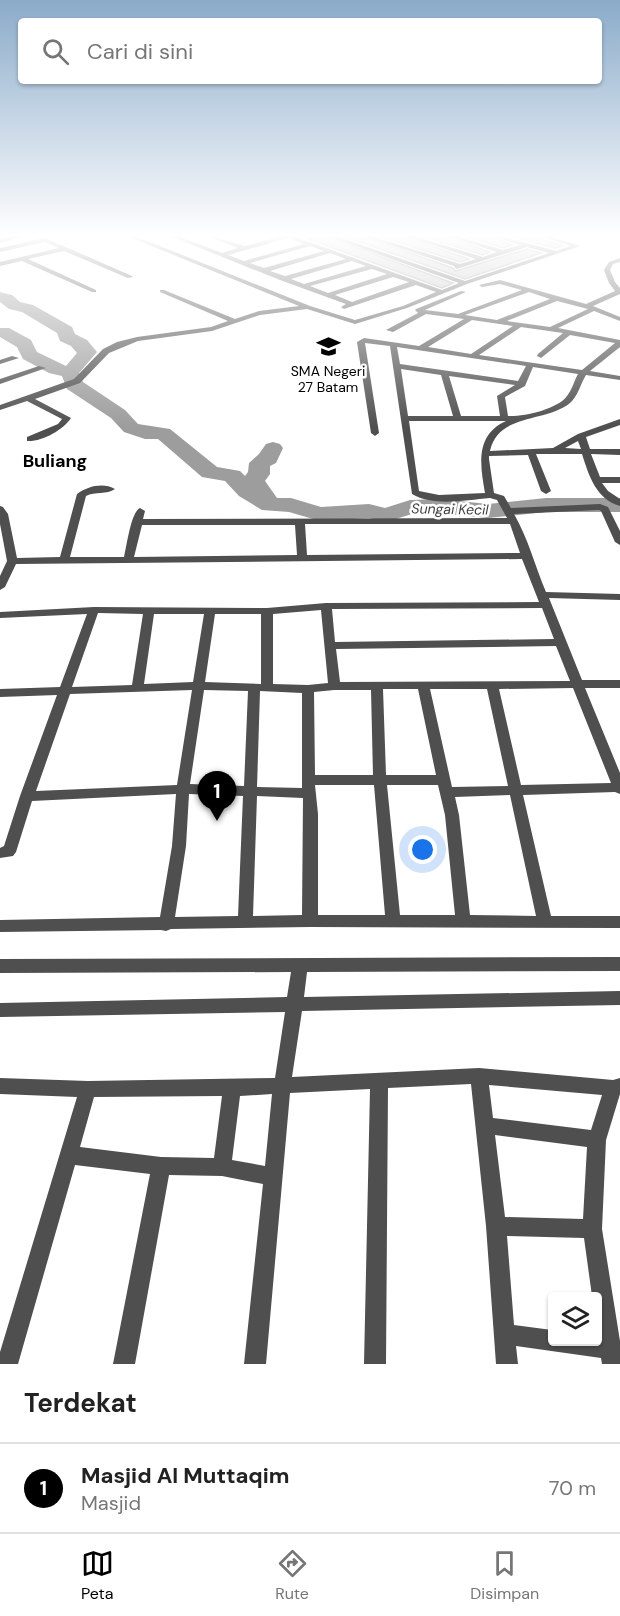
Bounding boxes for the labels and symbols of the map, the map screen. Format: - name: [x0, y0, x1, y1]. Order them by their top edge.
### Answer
- school or university icon: SMA Negeri 27 Batam: [315, 334, 341, 360]
- place label: SMA Negeri 27 Batam: [291, 362, 365, 396]
- district label: Buliang: [23, 449, 87, 473]
- water label: Sungai Kecil: [411, 499, 490, 519]
- pin: 1: [198, 772, 236, 821]
- your location: [408, 835, 437, 864]

